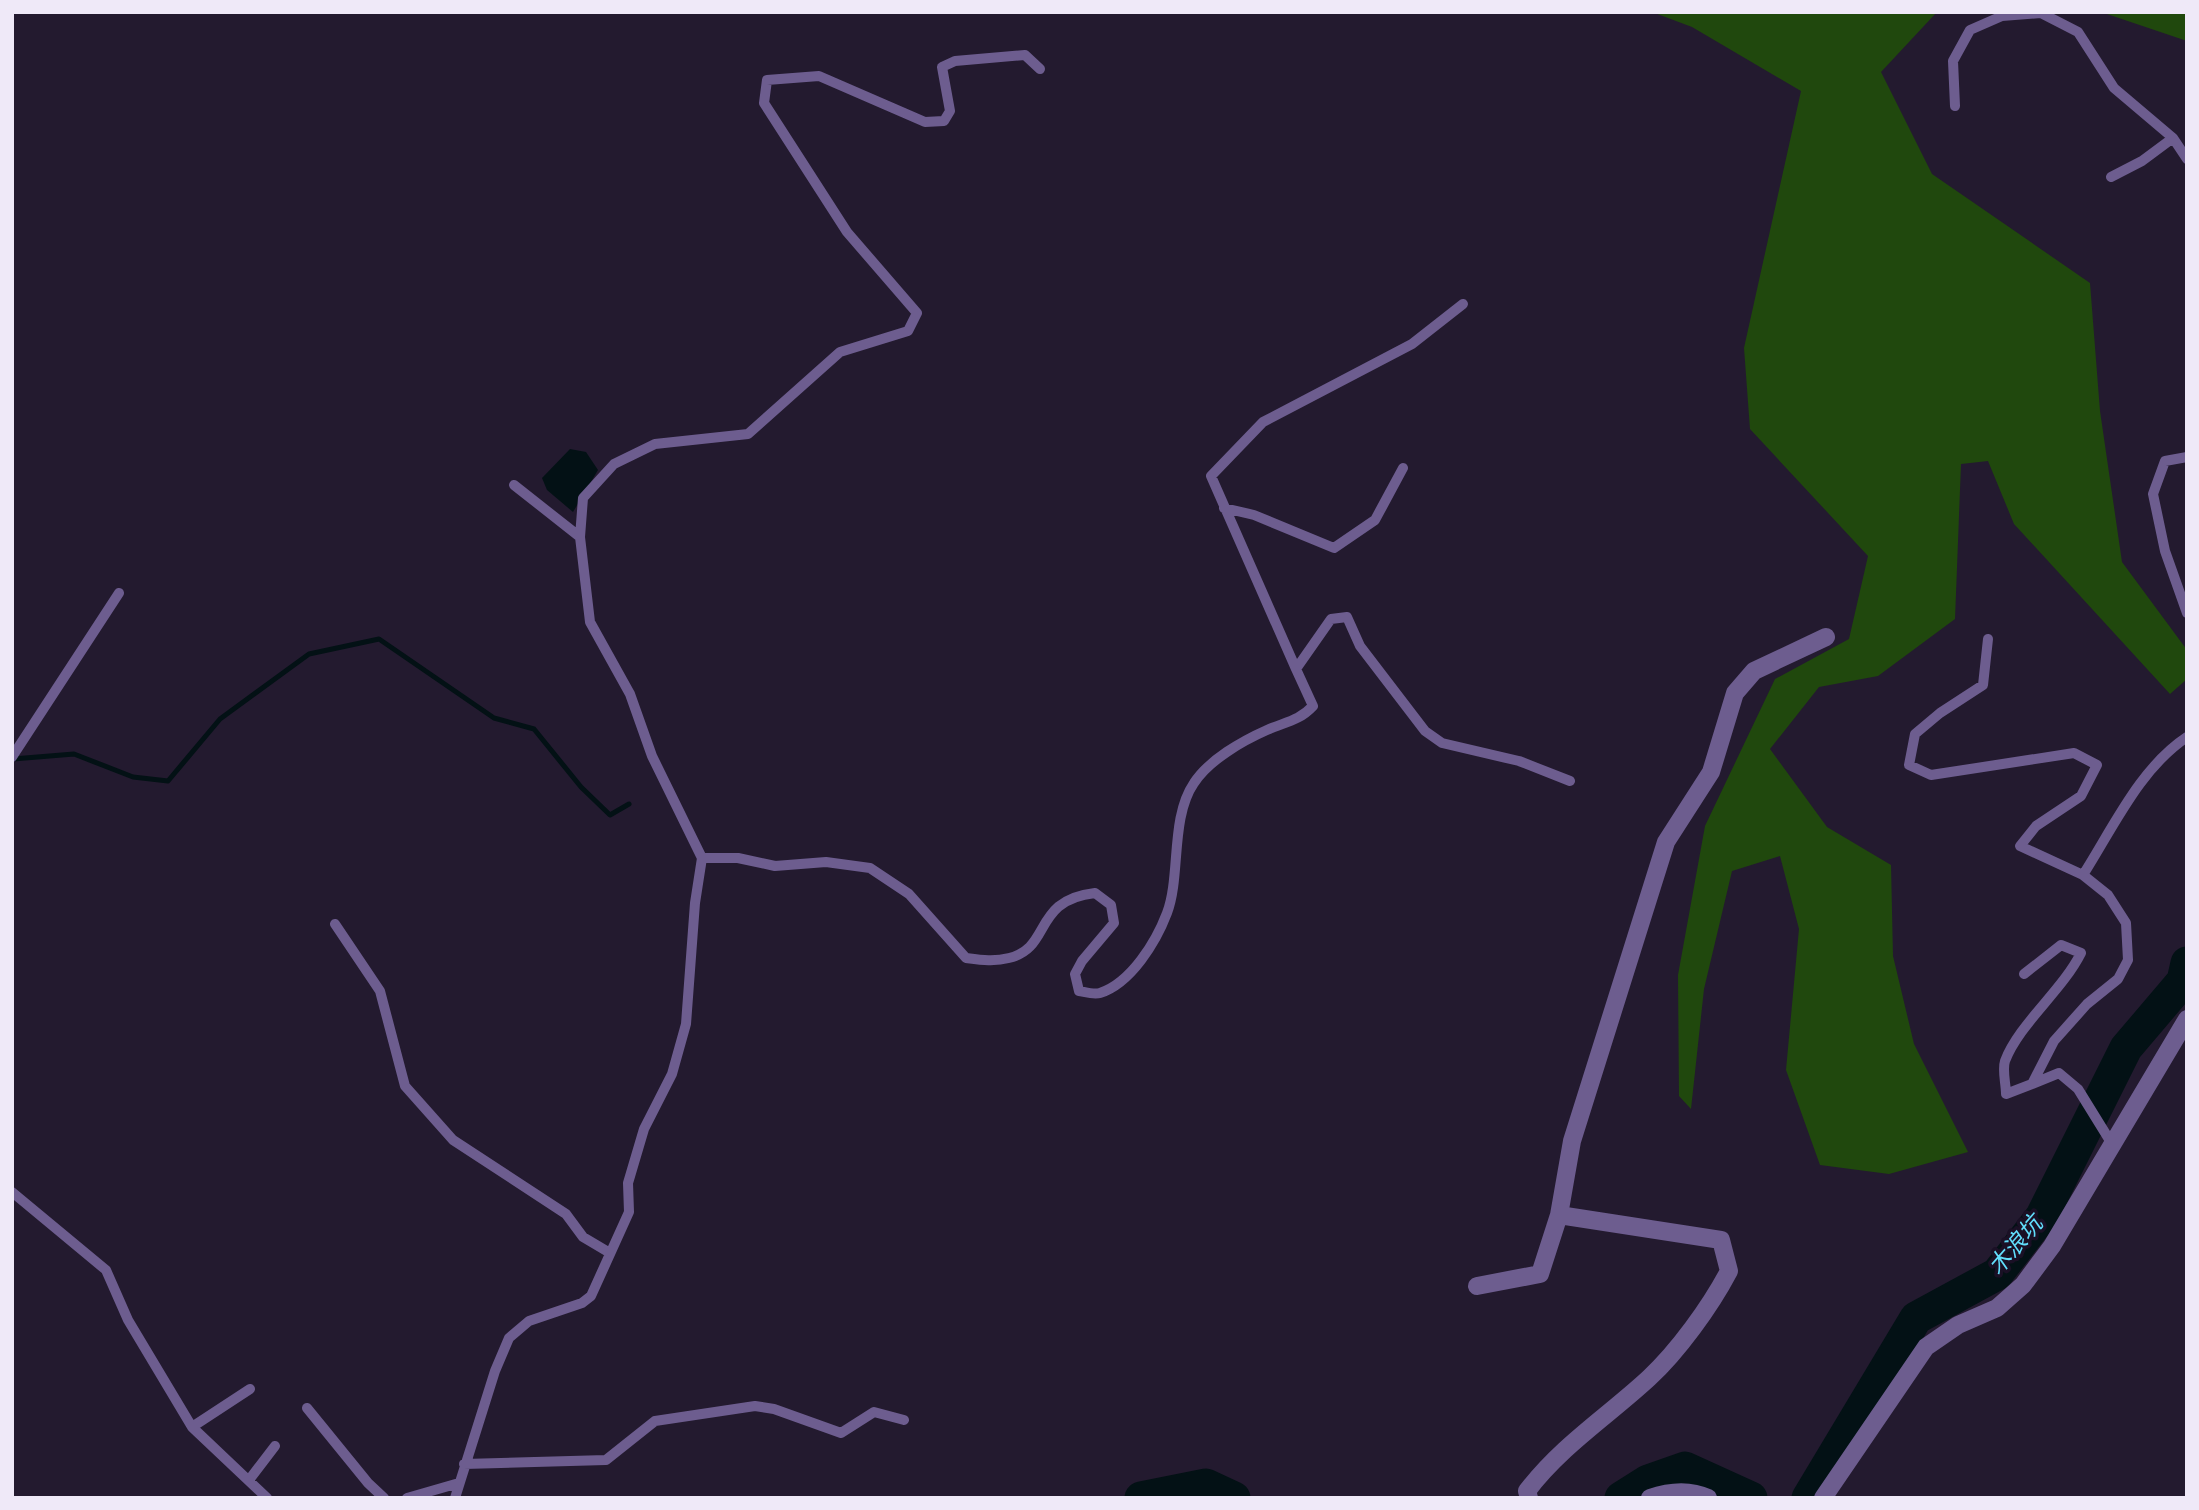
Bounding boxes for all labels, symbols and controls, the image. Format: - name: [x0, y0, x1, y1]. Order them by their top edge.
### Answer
- water label: 木浪坑: [1980, 1206, 2052, 1282]

